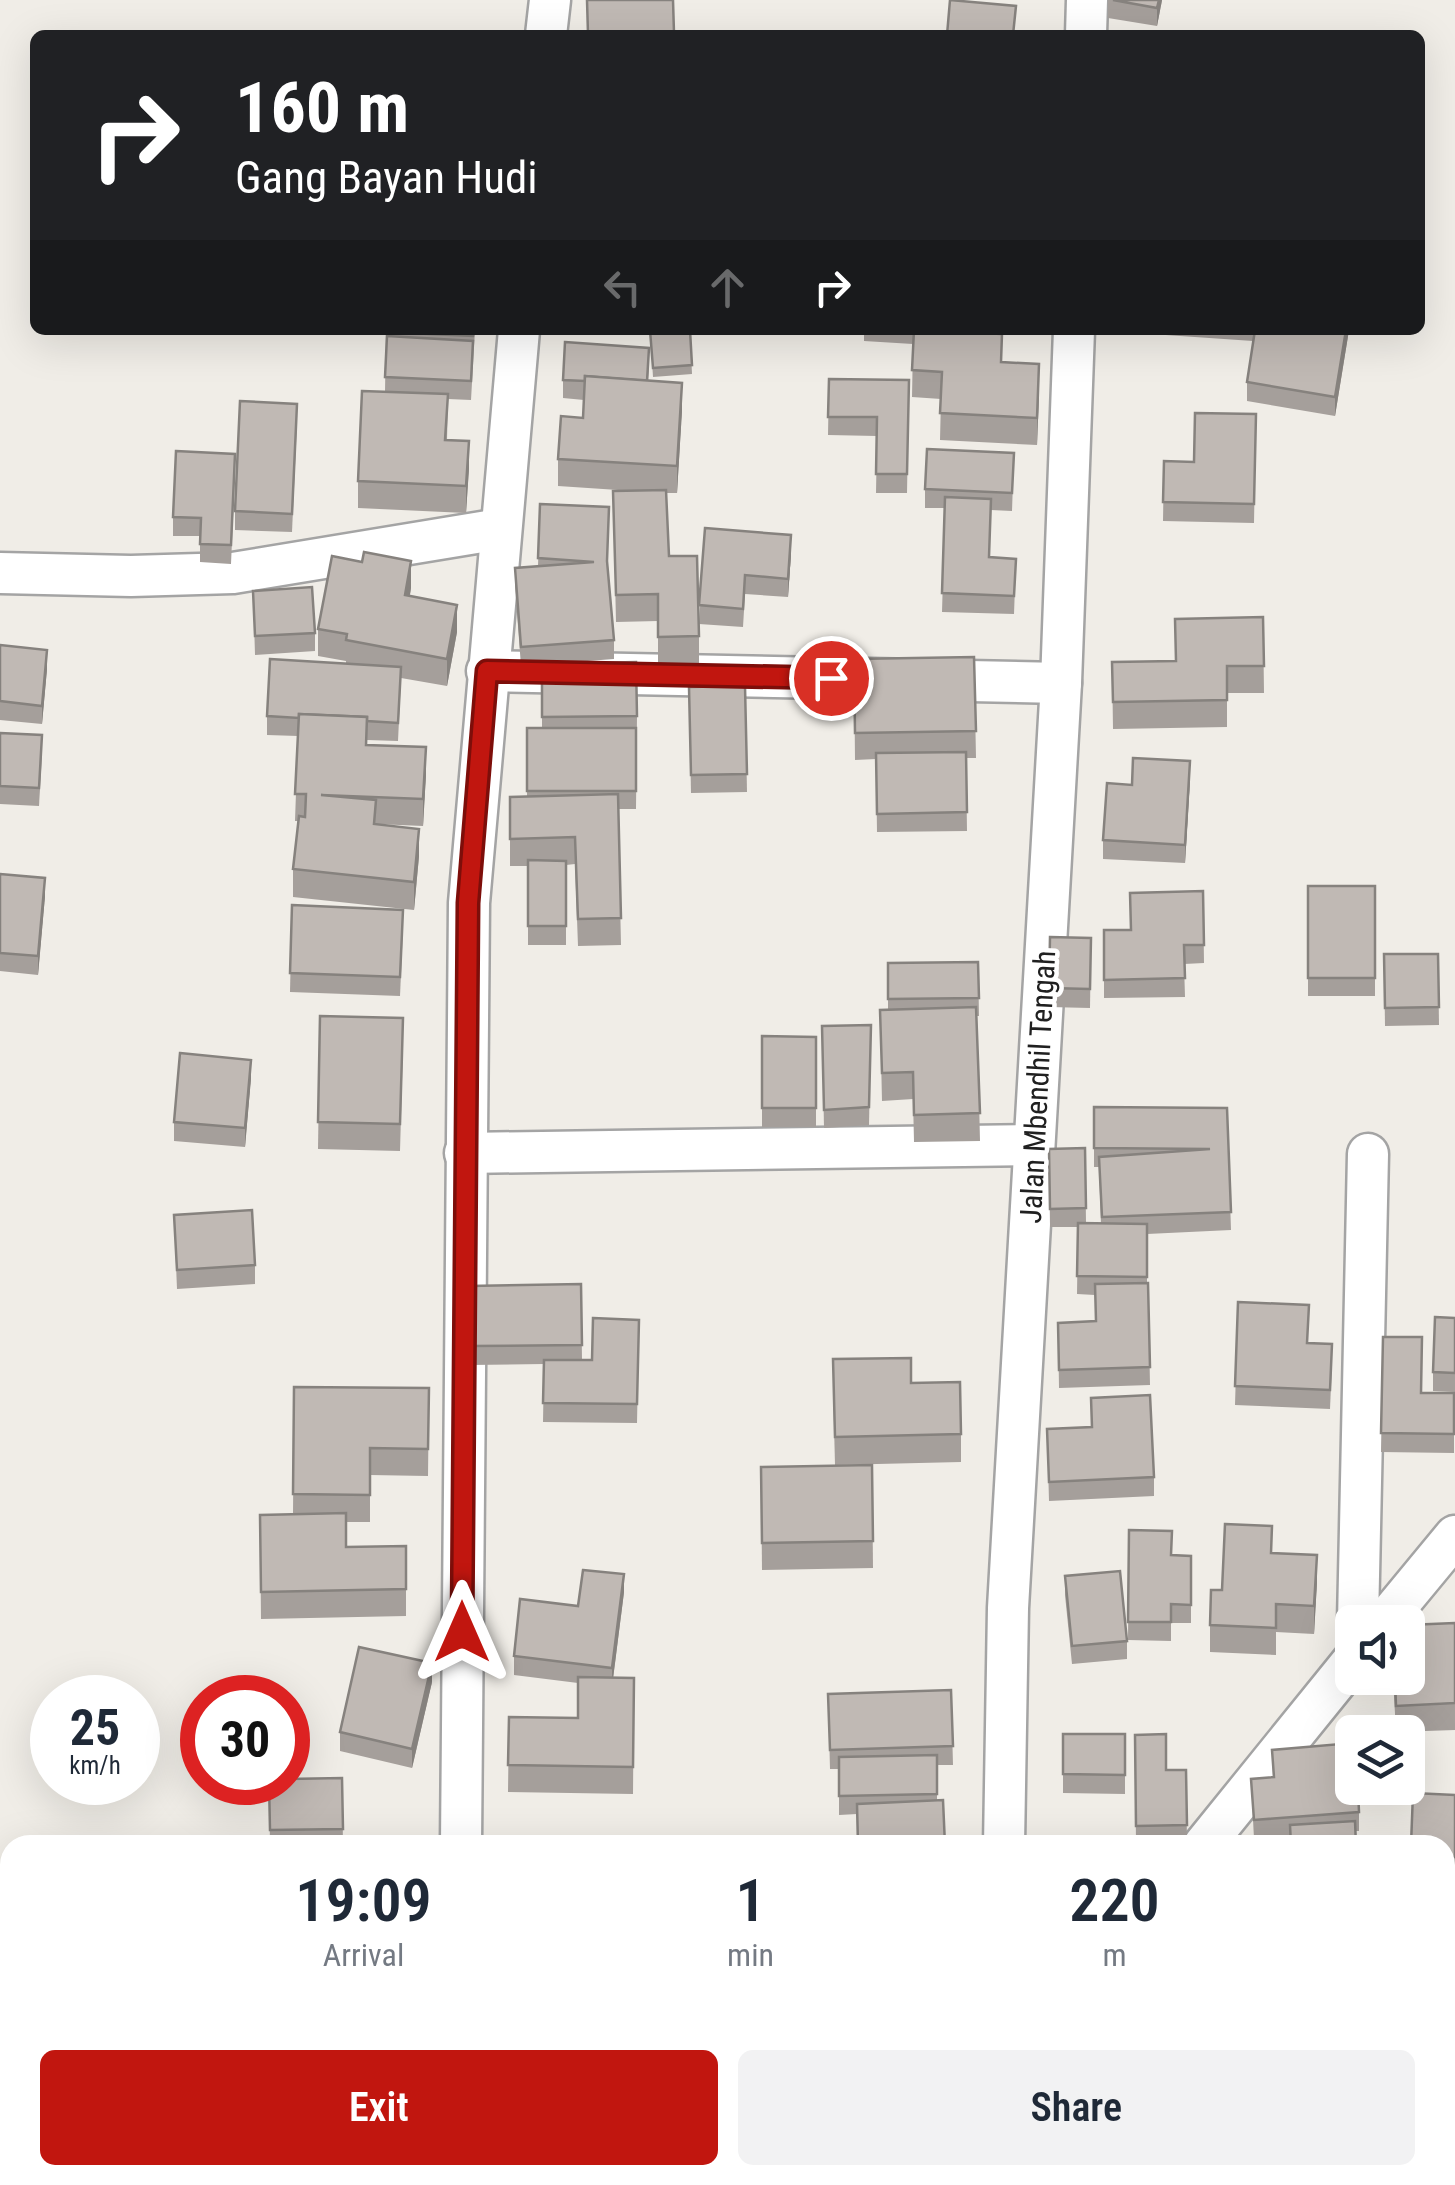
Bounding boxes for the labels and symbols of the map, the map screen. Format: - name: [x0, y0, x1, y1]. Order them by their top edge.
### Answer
- pin: [789, 636, 874, 721]
- street label: Jalan Mbendhil Tengah: [1013, 950, 1062, 1224]
- position arrow: [410, 1580, 514, 1684]
- speed limit sign: 30: [180, 1675, 310, 1805]

